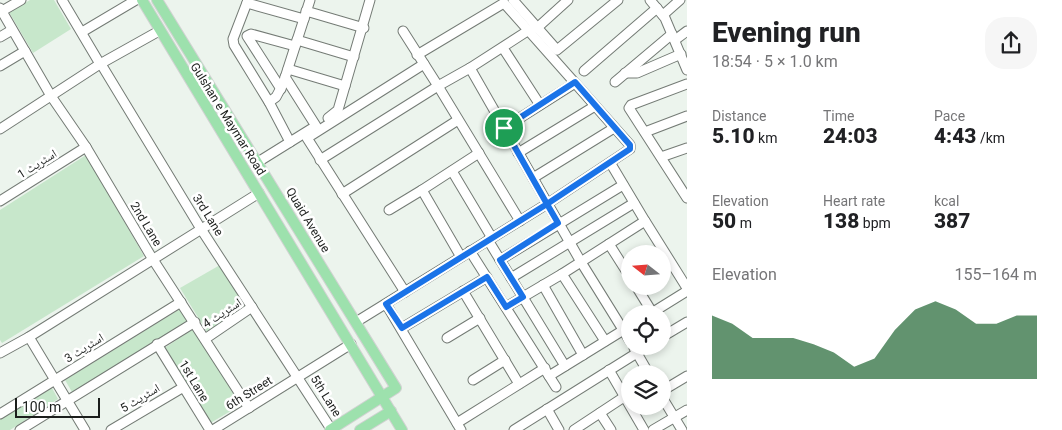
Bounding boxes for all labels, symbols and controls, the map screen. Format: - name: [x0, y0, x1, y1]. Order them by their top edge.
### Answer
- text: Evening run: [712, 16, 861, 49]
- button: share: [985, 17, 1037, 69]
- text: 18:54 · 5 × 1.0 km: [712, 52, 838, 71]
- street label: Gulshan e Maymar Road: [188, 60, 268, 178]
- pin: [483, 107, 525, 149]
- text: Distance: [712, 108, 767, 124]
- text: Time: [823, 108, 854, 124]
- text: Pace: [934, 108, 965, 124]
- icon: arrive: [490, 114, 518, 142]
- text: 5.10: [712, 124, 755, 148]
- text: 24:03: [823, 124, 878, 148]
- text: 4:43: [934, 124, 976, 148]
- text: km: [755, 130, 777, 146]
- text: /km: [976, 130, 1005, 146]
- street label: اسٹریٹ 1: [15, 146, 59, 182]
- street label: Quaid Avenue: [283, 185, 333, 255]
- street label: 3rd Lane: [190, 192, 226, 238]
- text: Elevation: [712, 193, 769, 209]
- text: Heart rate: [823, 193, 885, 209]
- text: kcal: [934, 193, 959, 209]
- street label: 2nd Lane: [127, 199, 165, 249]
- text: 50: [712, 209, 736, 233]
- text: 138: [823, 209, 859, 233]
- text: 387: [934, 209, 970, 233]
- text: m: [736, 215, 752, 231]
- text: bpm: [859, 215, 891, 231]
- north arrow: [621, 245, 671, 295]
- map controls: [621, 245, 671, 415]
- text: Elevation: [712, 265, 777, 284]
- text: 155–164 m: [955, 265, 1037, 284]
- street label: اسٹریٹ 4: [200, 295, 244, 331]
- button: locate: [621, 305, 671, 355]
- street label: اسٹریٹ 3: [62, 330, 106, 366]
- street label: 1st Lane: [176, 358, 212, 404]
- button: layers: [621, 365, 671, 415]
- street label: 6th Street: [223, 373, 275, 413]
- street label: 5th Lane: [308, 373, 344, 419]
- street label: اسٹریٹ 5: [118, 381, 163, 415]
- scale bar: [15, 395, 100, 418]
- text: 100 m: [22, 399, 61, 415]

